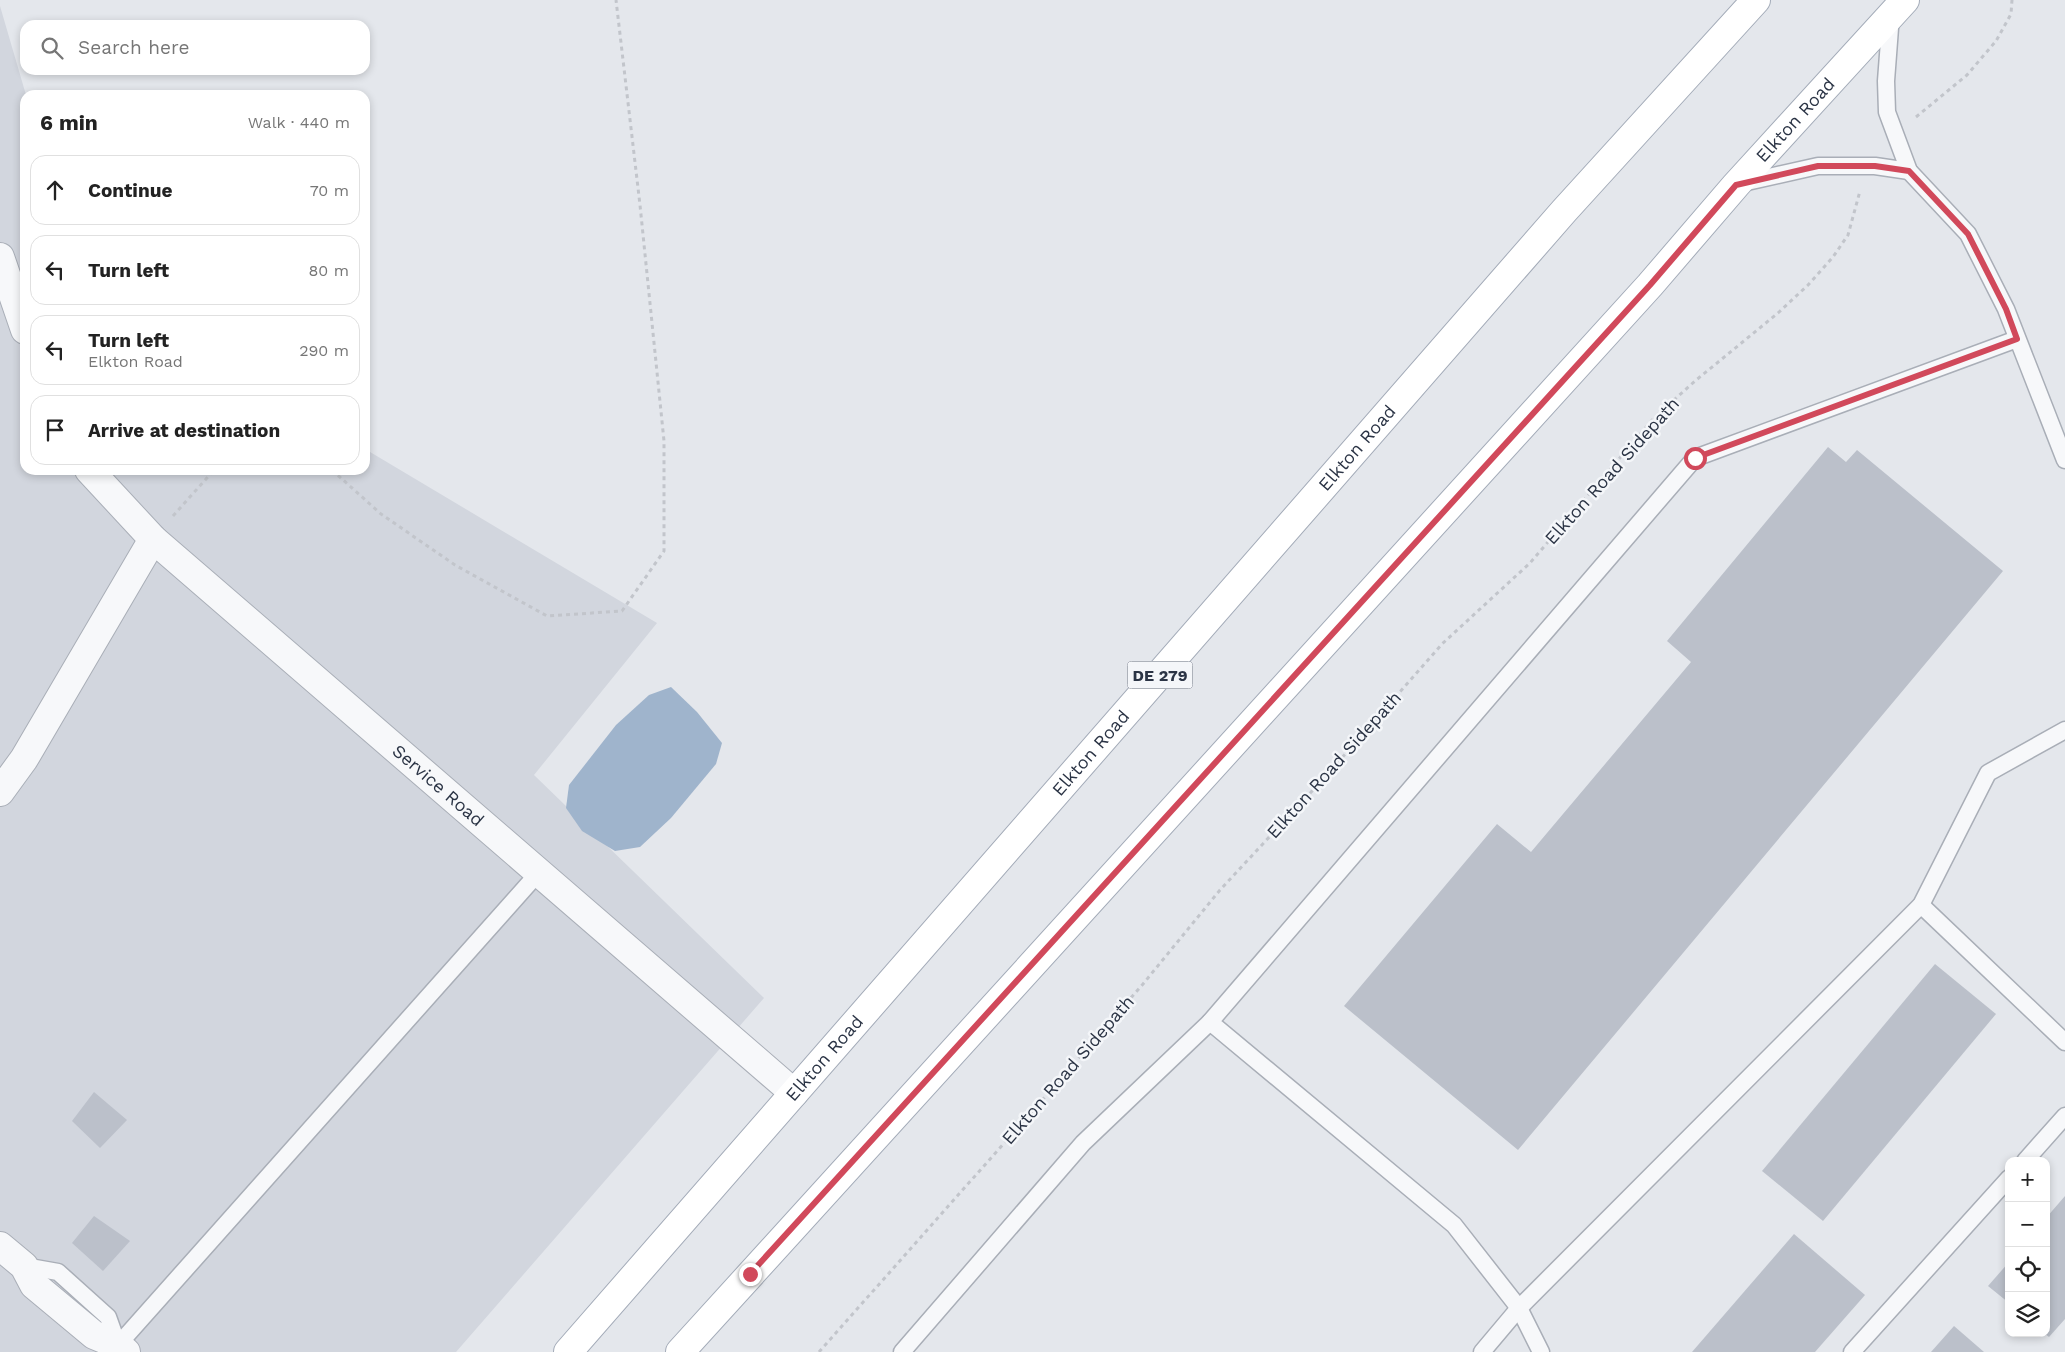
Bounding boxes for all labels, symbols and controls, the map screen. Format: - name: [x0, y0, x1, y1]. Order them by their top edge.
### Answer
- search box: [20, 20, 370, 75]
- icon: search: [38, 34, 66, 62]
- text: Search here: [78, 36, 189, 59]
- street label: Elkton Road: [1751, 73, 1839, 166]
- text: 6 min: [40, 110, 98, 135]
- text: Walk · 440 m: [248, 113, 350, 132]
- icon: ahead: [41, 176, 69, 204]
- text: Continue: [88, 179, 172, 202]
- text: 70 m: [310, 181, 349, 200]
- icon: left: [41, 256, 69, 284]
- text: Turn left: [88, 259, 169, 282]
- text: 80 m: [308, 261, 349, 280]
- text: Turn left: [88, 329, 169, 352]
- icon: left: [41, 336, 69, 364]
- text: 290 m: [299, 341, 349, 360]
- text: Elkton Road: [88, 352, 183, 371]
- street label: Elkton Road Sidepath: [1540, 393, 1683, 549]
- street label: Elkton Road: [1314, 400, 1400, 495]
- icon: arrive: [41, 416, 69, 444]
- text: Arrive at destination: [88, 419, 280, 442]
- route start: [1684, 447, 1707, 470]
- road number: DE 279: [1128, 662, 1192, 688]
- street label: Elkton Road Sidepath: [1262, 687, 1405, 843]
- street label: Elkton Road: [1047, 706, 1133, 800]
- street label: Service Road: [388, 740, 488, 830]
- street label: Elkton Road Sidepath: [997, 991, 1138, 1148]
- street label: Elkton Road: [781, 1011, 867, 1105]
- map controls: [2005, 1157, 2050, 1337]
- button: +: [2005, 1157, 2050, 1202]
- button: −: [2005, 1202, 2050, 1247]
- button: locate: [2005, 1247, 2050, 1292]
- route end: [739, 1263, 762, 1286]
- button: layers: [2005, 1292, 2050, 1337]

